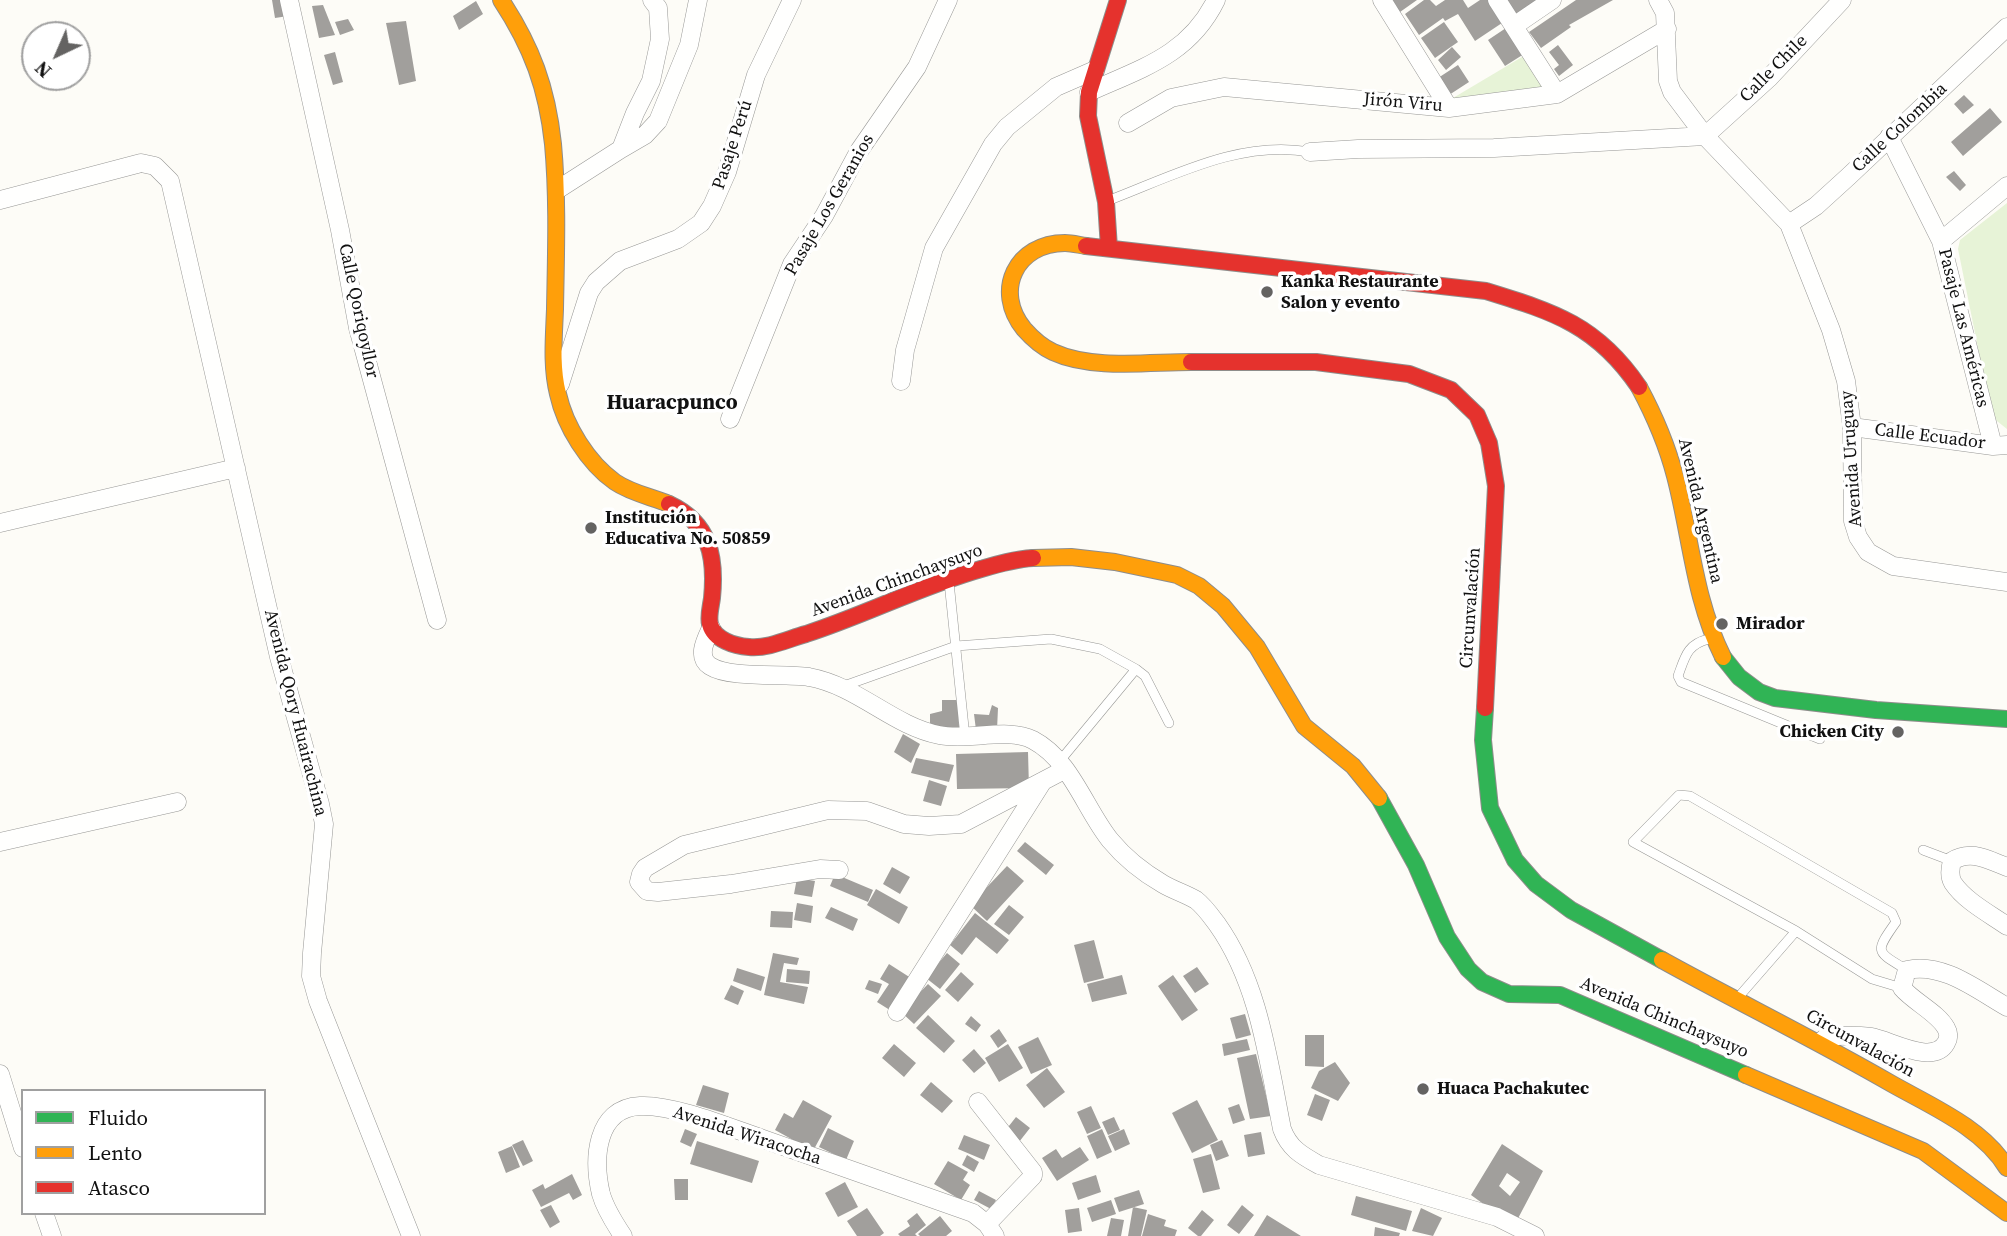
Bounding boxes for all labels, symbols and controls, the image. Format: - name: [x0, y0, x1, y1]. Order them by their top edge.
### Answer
- north arrow: [21, 21, 91, 91]
- street label: Calle Chile: [1736, 31, 1812, 107]
- text: N: [29, 56, 57, 84]
- street label: Calle Colombia: [1848, 78, 1952, 178]
- street label: Jirón Viru: [1363, 89, 1443, 117]
- street label: Pasaje Perú: [708, 98, 758, 192]
- street label: Pasaje Los Geranios: [781, 130, 879, 280]
- street label: Calle Qoriqoyllor: [333, 242, 383, 380]
- street label: Pasaje Las Américas: [1933, 246, 1993, 410]
- place label: Kanka Restaurante Salon y evento: [1281, 271, 1439, 314]
- marker: Kanka Restaurante Salon y evento: [1259, 284, 1275, 300]
- street label: Avenida Uruguay: [1836, 390, 1868, 528]
- district label: Huaracpunco: [606, 391, 738, 417]
- street label: Calle Ecuador: [1873, 419, 1987, 455]
- street label: Avenida Argentina: [1673, 436, 1727, 586]
- place label: Institución Educativa No. 50859: [605, 507, 770, 550]
- marker: Institución Educativa No. 50859: [583, 520, 599, 536]
- street label: Avenida Chinchaysuyo: [808, 540, 986, 622]
- street label: Circunvalación: [1456, 547, 1486, 669]
- street label: Avenida Qory Huairachina: [259, 607, 331, 819]
- place label: Mirador: [1736, 613, 1805, 635]
- marker: Mirador: [1714, 616, 1730, 632]
- place label: Chicken City: [1779, 721, 1884, 743]
- marker: Chicken City: [1890, 724, 1906, 740]
- street label: Avenida Chinchaysuyo: [1576, 973, 1752, 1063]
- street label: Circunvalación: [1802, 1005, 1918, 1083]
- place label: Huaca Pachakutec: [1437, 1078, 1589, 1100]
- marker: Huaca Pachakutec: [1415, 1081, 1431, 1097]
- legend: [21, 1089, 266, 1215]
- street label: Avenida Wiracocha: [670, 1102, 824, 1170]
- text: Fluido: [88, 1103, 148, 1132]
- text: Lento: [88, 1138, 142, 1167]
- text: Atasco: [88, 1173, 150, 1202]

